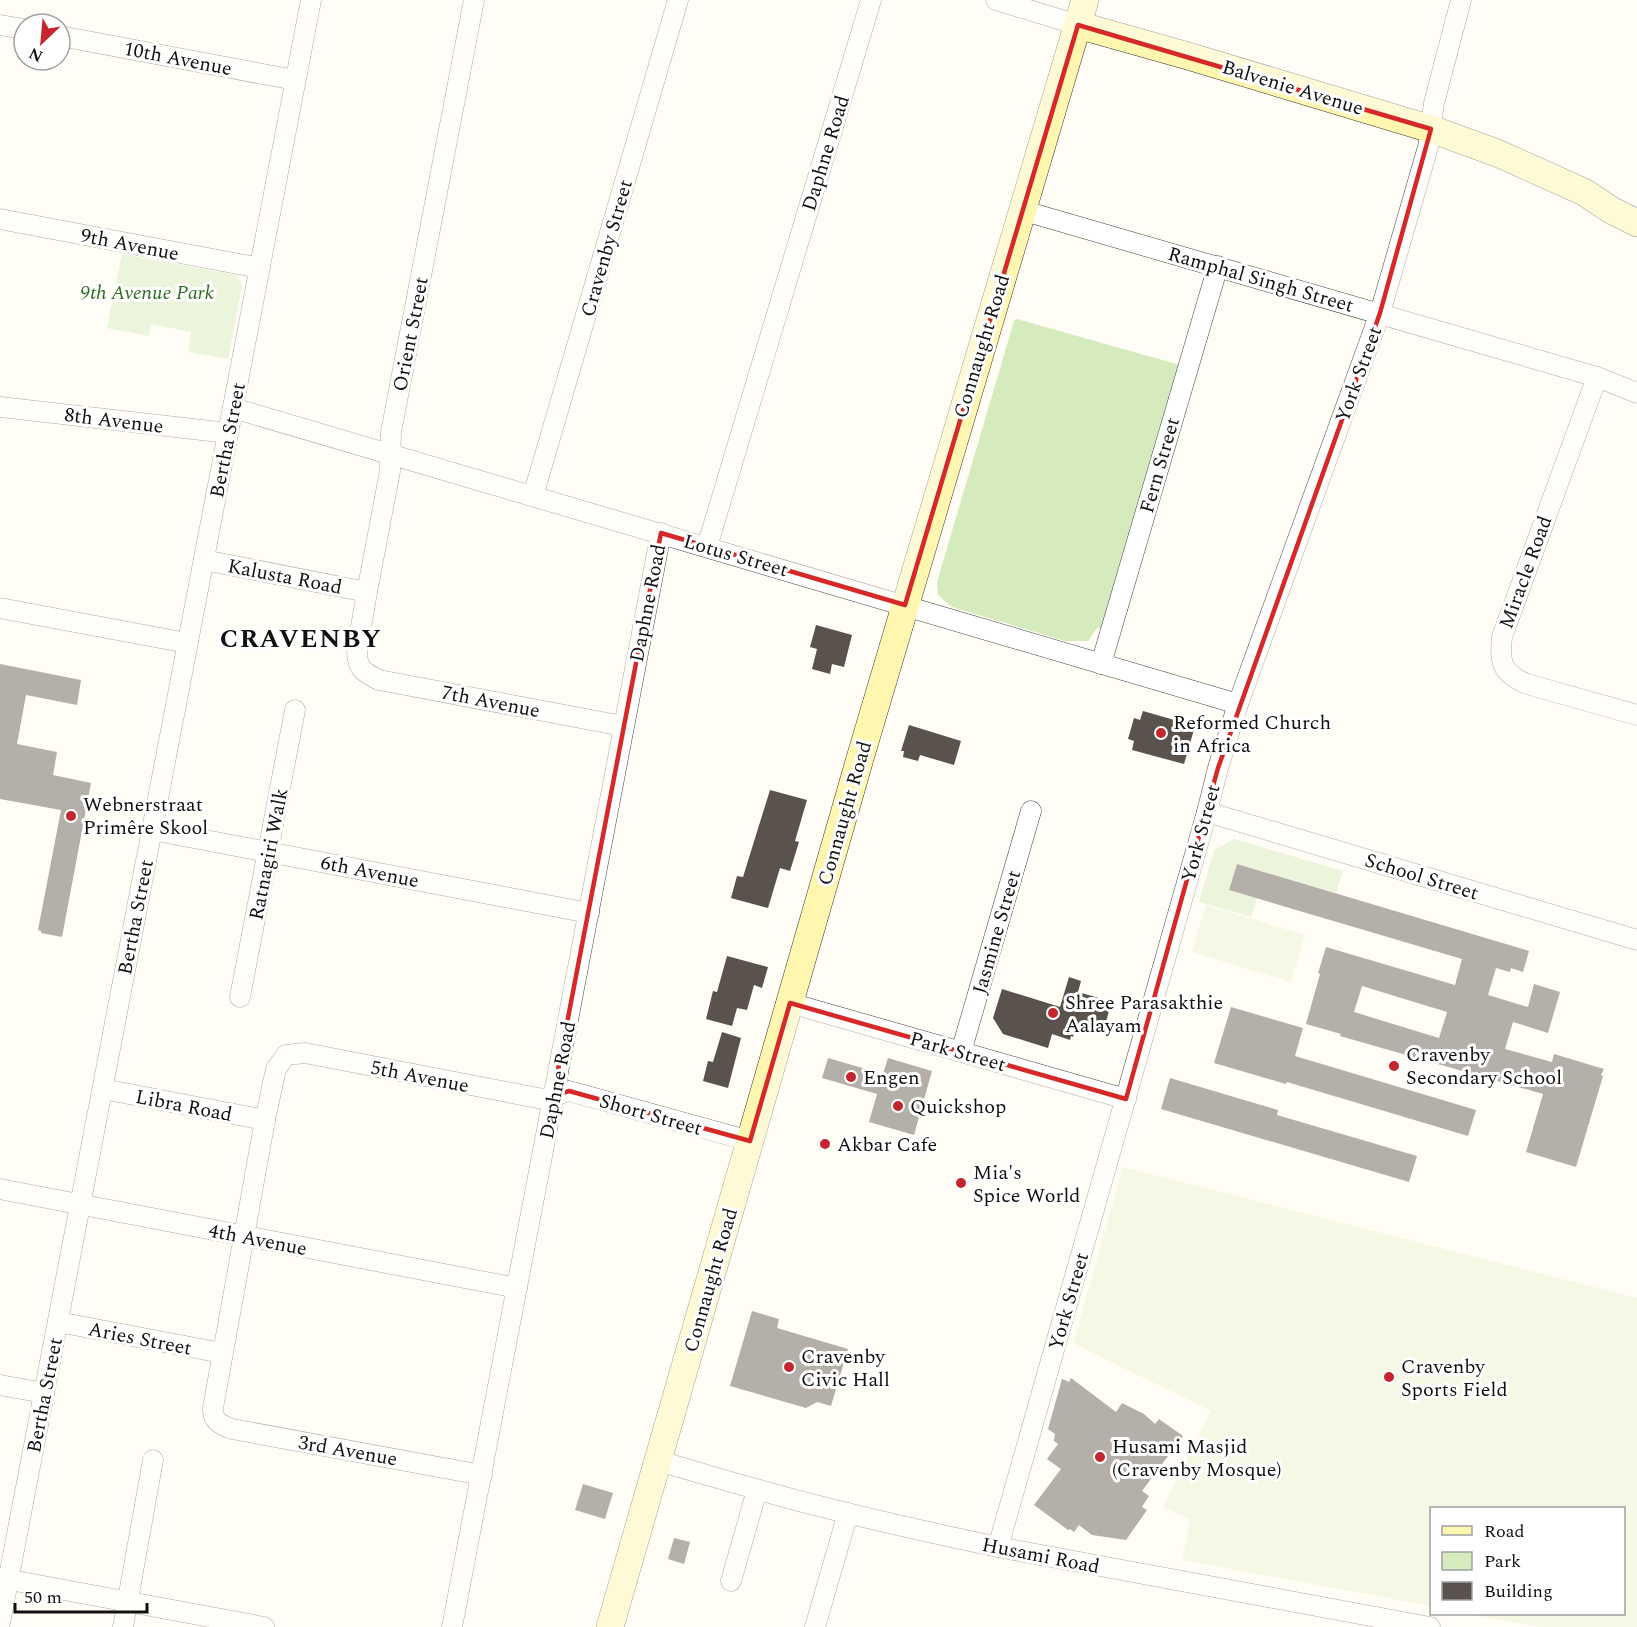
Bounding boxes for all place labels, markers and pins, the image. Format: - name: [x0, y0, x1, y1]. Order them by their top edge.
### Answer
- place label: Reformed Church in Africa: [1173, 708, 1331, 761]
- marker: Reformed Church in Africa: [1154, 726, 1168, 740]
- place label: Webnerstraat Primêre Skool: [83, 790, 208, 843]
- marker: Webnerstraat Primêre Skool: [64, 809, 78, 823]
- place label: Shree Parasakthie Aalayam: [1065, 988, 1223, 1041]
- marker: Shree Parasakthie Aalayam: [1046, 1006, 1060, 1020]
- place label: Cravenby Secondary School: [1406, 1040, 1562, 1093]
- marker: Cravenby Secondary School: [1387, 1059, 1401, 1073]
- place label: Engen: [863, 1063, 920, 1093]
- marker: Engen: [844, 1070, 858, 1084]
- place label: Quickshop: [910, 1092, 1006, 1122]
- marker: Quickshop: [891, 1099, 905, 1113]
- place label: Akbar Cafe: [837, 1130, 937, 1160]
- marker: Akbar Cafe: [818, 1137, 832, 1151]
- place label: Mia's Spice World: [973, 1158, 1081, 1211]
- marker: Mia's Spice World: [954, 1176, 968, 1190]
- place label: Cravenby Civic Hall: [801, 1342, 890, 1395]
- place label: Cravenby Sports Field: [1401, 1352, 1508, 1405]
- marker: Cravenby Civic Hall: [782, 1360, 796, 1374]
- marker: Cravenby Sports Field: [1382, 1370, 1396, 1384]
- place label: Husami Masjid (Cravenby Mosque): [1112, 1432, 1281, 1485]
- marker: Husami Masjid (Cravenby Mosque): [1093, 1450, 1107, 1464]

